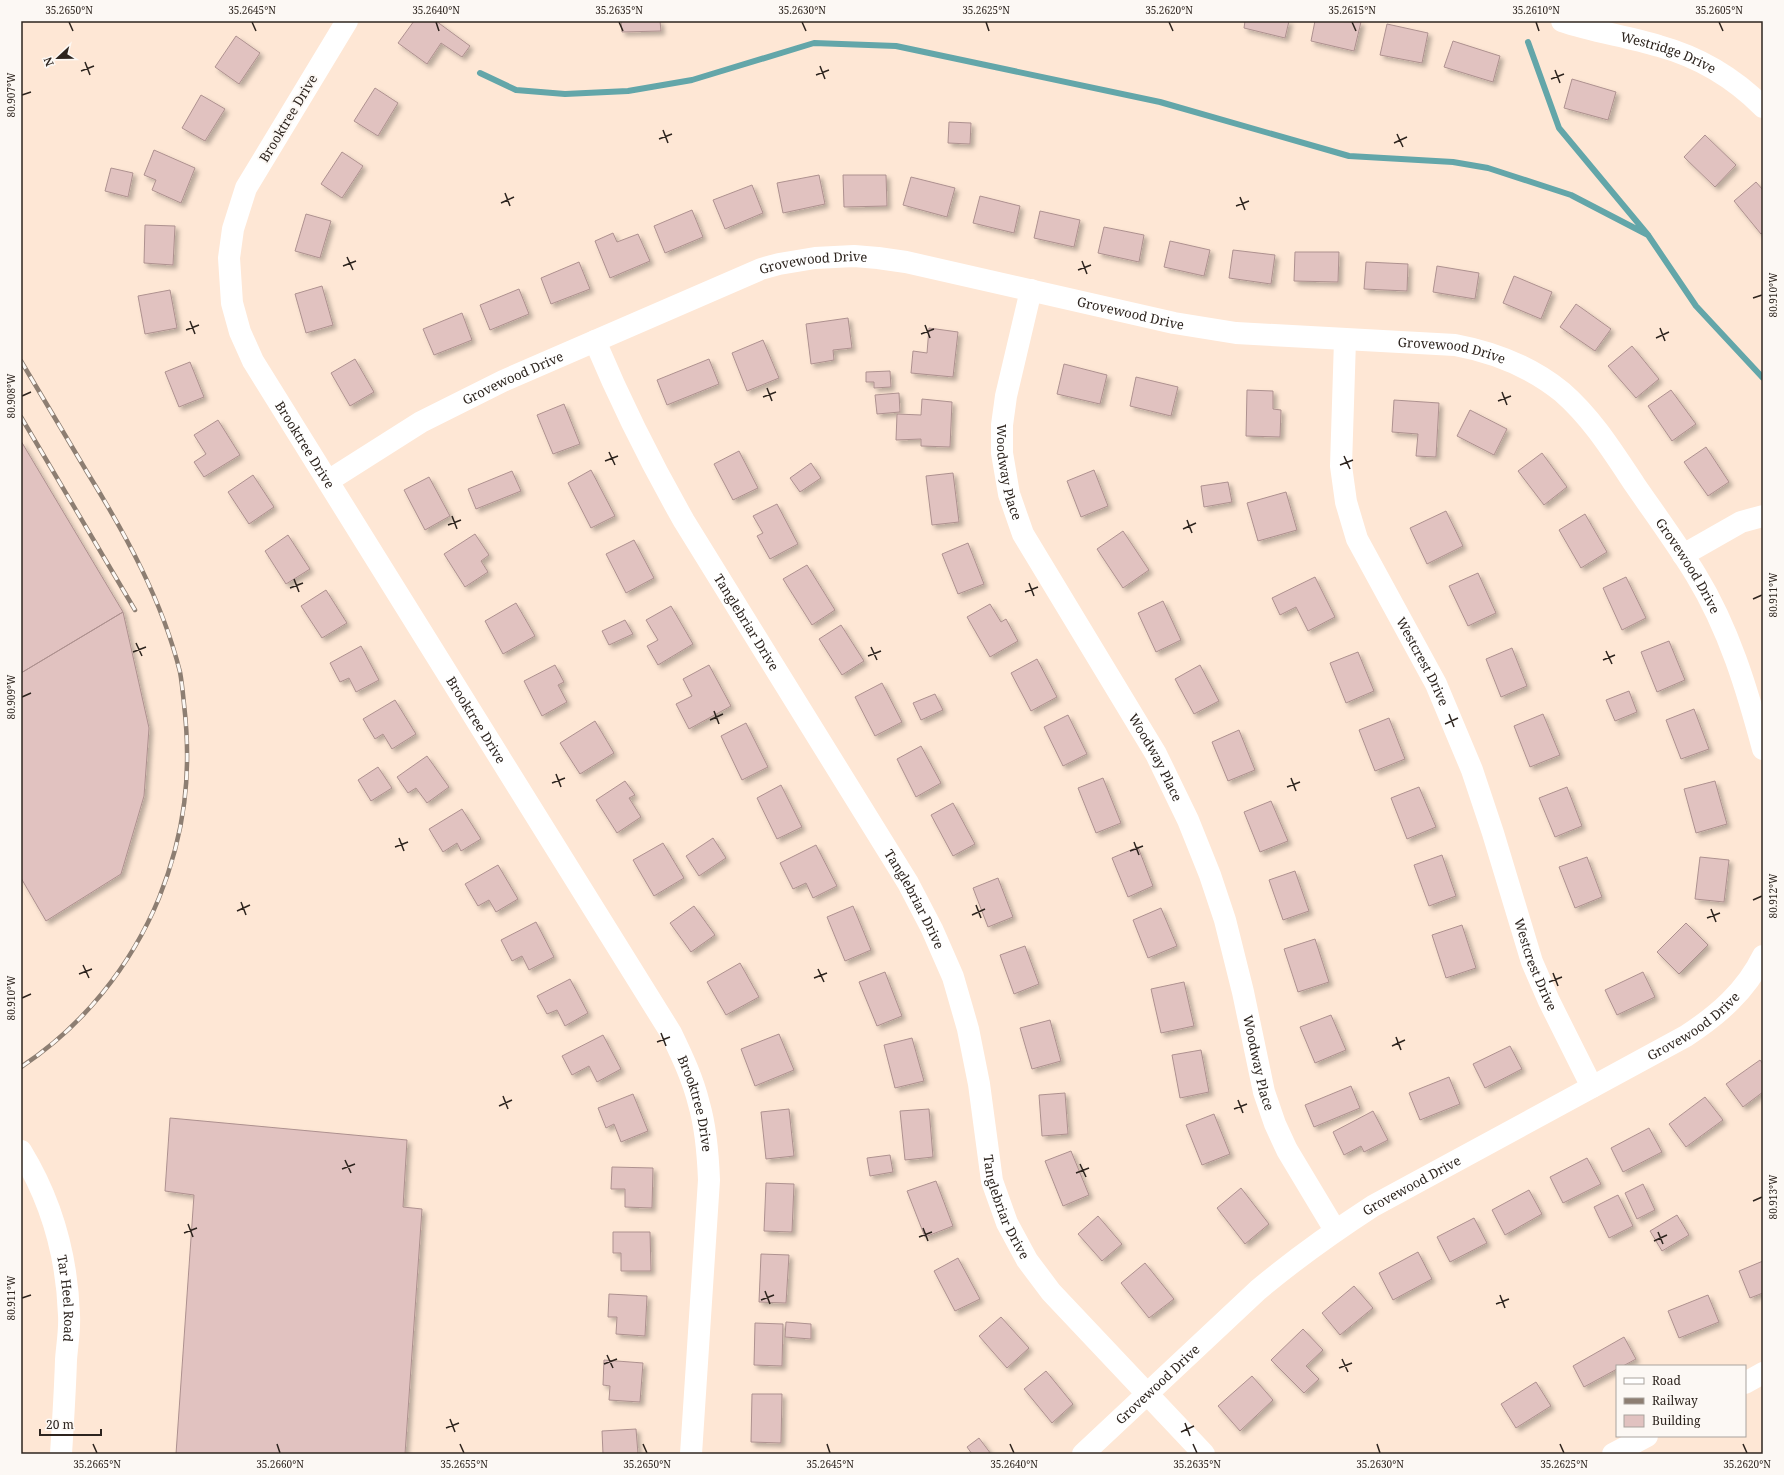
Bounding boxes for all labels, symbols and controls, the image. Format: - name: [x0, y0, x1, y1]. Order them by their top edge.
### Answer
- text: 35.2650°N: [45, 3, 93, 17]
- text: 35.2645°N: [228, 3, 276, 17]
- text: 35.2640°N: [412, 3, 460, 17]
- text: 35.2635°N: [595, 3, 643, 17]
- text: 35.2630°N: [778, 3, 826, 17]
- text: 35.2625°N: [962, 3, 1010, 17]
- text: 35.2620°N: [1145, 3, 1193, 17]
- text: 35.2615°N: [1328, 3, 1376, 17]
- text: 35.2610°N: [1512, 3, 1560, 17]
- text: 35.2605°N: [1695, 3, 1743, 17]
- street label: Westridge Drive: [1619, 27, 1719, 77]
- north arrow: [38, 38, 78, 78]
- text: N: [40, 55, 57, 69]
- street label: Brooktree Drive: [255, 71, 321, 165]
- text: 80.907°W: [4, 72, 18, 117]
- street label: Grovewood Drive: [757, 247, 868, 278]
- text: 80.910°W: [1766, 272, 1780, 317]
- street label: Grovewood Drive: [1075, 292, 1185, 334]
- street label: Grovewood Drive: [1397, 333, 1508, 368]
- street label: Grovewood Drive: [459, 347, 566, 409]
- text: 80.908°W: [4, 373, 18, 418]
- street label: Brooktree Drive: [271, 398, 339, 492]
- street label: Woodway Place: [993, 424, 1026, 522]
- street label: Grovewood Drive: [1652, 514, 1724, 616]
- street label: Tanglebriar Drive: [710, 570, 783, 674]
- text: 80.911°W: [1766, 572, 1780, 617]
- street label: Westcrest Drive: [1392, 614, 1453, 709]
- street label: Brooktree Drive: [442, 673, 510, 767]
- text: 80.909°W: [4, 674, 18, 719]
- street label: Woodway Place: [1125, 710, 1187, 804]
- street label: Tanglebriar Drive: [880, 846, 949, 952]
- text: 80.912°W: [1766, 873, 1780, 918]
- street label: Westcrest Drive: [1510, 916, 1561, 1014]
- text: 80.910°W: [4, 975, 18, 1020]
- street label: Grovewood Drive: [1644, 988, 1744, 1065]
- street label: Woodway Place: [1239, 1013, 1279, 1113]
- street label: Brooktree Drive: [674, 1052, 716, 1153]
- street label: Grovewood Drive: [1359, 1151, 1464, 1220]
- street label: Tanglebriar Drive: [980, 1154, 1034, 1262]
- text: 80.913°W: [1766, 1174, 1780, 1219]
- street label: Tar Heel Road: [53, 1253, 78, 1343]
- text: 80.911°W: [4, 1275, 18, 1320]
- street label: Grovewood Drive: [1111, 1340, 1203, 1428]
- legend: [1616, 1365, 1746, 1437]
- text: Road: [1652, 1372, 1682, 1389]
- text: Railway: [1652, 1392, 1698, 1409]
- scale bar: [40, 1411, 101, 1437]
- text: Building: [1652, 1412, 1701, 1429]
- text: 20 m: [46, 1416, 74, 1433]
- text: 35.2665°N: [73, 1457, 121, 1471]
- text: 35.2660°N: [256, 1457, 304, 1471]
- text: 35.2655°N: [440, 1457, 488, 1471]
- text: 35.2650°N: [623, 1457, 671, 1471]
- text: 35.2645°N: [806, 1457, 854, 1471]
- text: 35.2640°N: [990, 1457, 1038, 1471]
- text: 35.2635°N: [1173, 1457, 1221, 1471]
- text: 35.2630°N: [1356, 1457, 1404, 1471]
- text: 35.2625°N: [1540, 1457, 1588, 1471]
- text: 35.2620°N: [1723, 1457, 1771, 1471]

